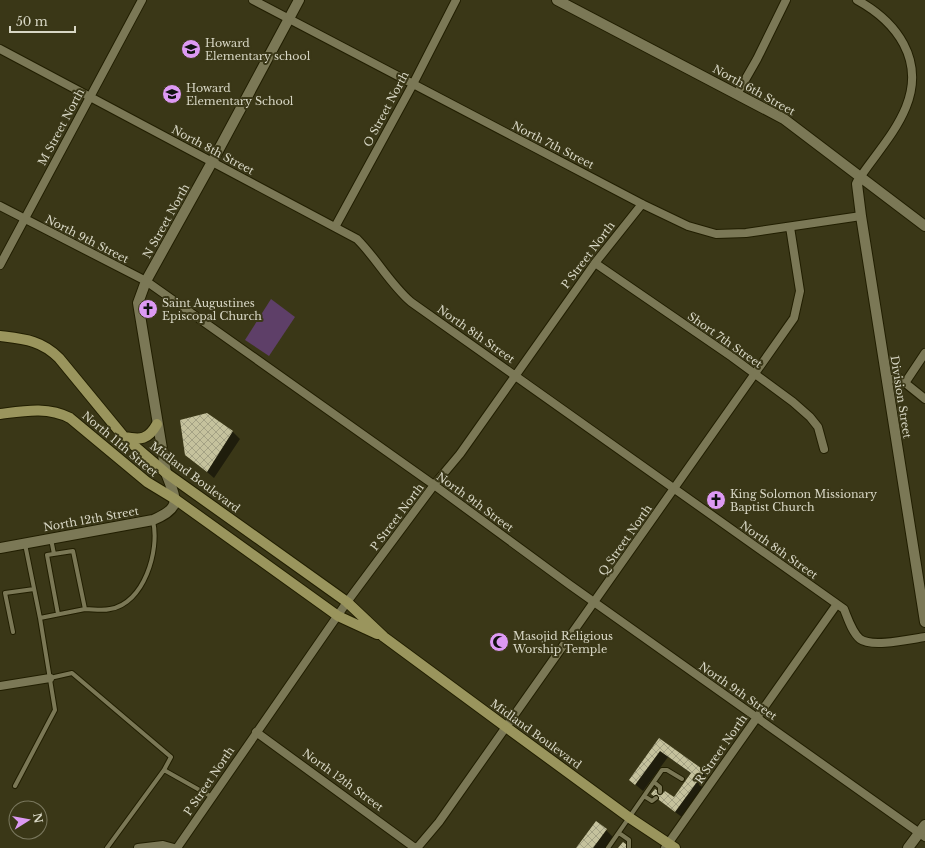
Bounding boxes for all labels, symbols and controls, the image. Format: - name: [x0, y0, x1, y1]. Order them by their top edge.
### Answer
- scale bar: [10, 8, 75, 34]
- text: 50 m: [16, 14, 48, 29]
- place label: Howard Elementary school: [205, 36, 311, 63]
- school or university icon: Howard Elementary school: [180, 38, 202, 60]
- street label: North 6th Street: [710, 62, 798, 119]
- street label: O Street North: [360, 68, 412, 149]
- place label: Howard Elementary School: [186, 81, 294, 108]
- school or university icon: Howard Elementary School: [161, 83, 183, 105]
- street label: M Street North: [35, 86, 87, 168]
- street label: North 7th Street: [510, 118, 597, 172]
- street label: North 8th Street: [169, 122, 257, 178]
- street label: N Street North: [140, 181, 192, 261]
- street label: North 9th Street: [43, 212, 132, 266]
- street label: P Street North: [558, 218, 618, 291]
- place label: Saint Augustines Episcopal Church: [162, 296, 262, 323]
- church icon: Saint Augustines Episcopal Church: [137, 298, 159, 320]
- street label: North 8th Street: [434, 302, 518, 366]
- street label: Short 7th Street: [685, 309, 766, 371]
- street label: Division Street: [888, 355, 915, 440]
- street label: North 11th Street: [79, 408, 161, 480]
- street label: Midland Boulevard: [147, 439, 243, 516]
- street label: North 9th Street: [434, 469, 517, 535]
- street label: P Street North: [367, 480, 427, 553]
- place label: King Solomon Missionary Baptist Church: [730, 487, 877, 514]
- church icon: King Solomon Missionary Baptist Church: [705, 489, 727, 511]
- street label: Q Street North: [595, 501, 655, 578]
- street label: North 12th Street: [42, 504, 141, 534]
- street label: North 8th Street: [737, 518, 821, 582]
- place label: Masojid Religious Worship Temple: [512, 629, 613, 656]
- mosque icon: Masojid Religious Worship Temple: [488, 631, 510, 653]
- street label: North 9th Street: [696, 659, 780, 724]
- street label: Midland Boulevard: [488, 696, 585, 772]
- street label: R Street North: [692, 711, 750, 786]
- street label: P Street North: [181, 743, 238, 818]
- street label: North 12th Street: [300, 746, 387, 815]
- north arrow: [8, 800, 48, 840]
- text: N: [30, 812, 46, 825]

